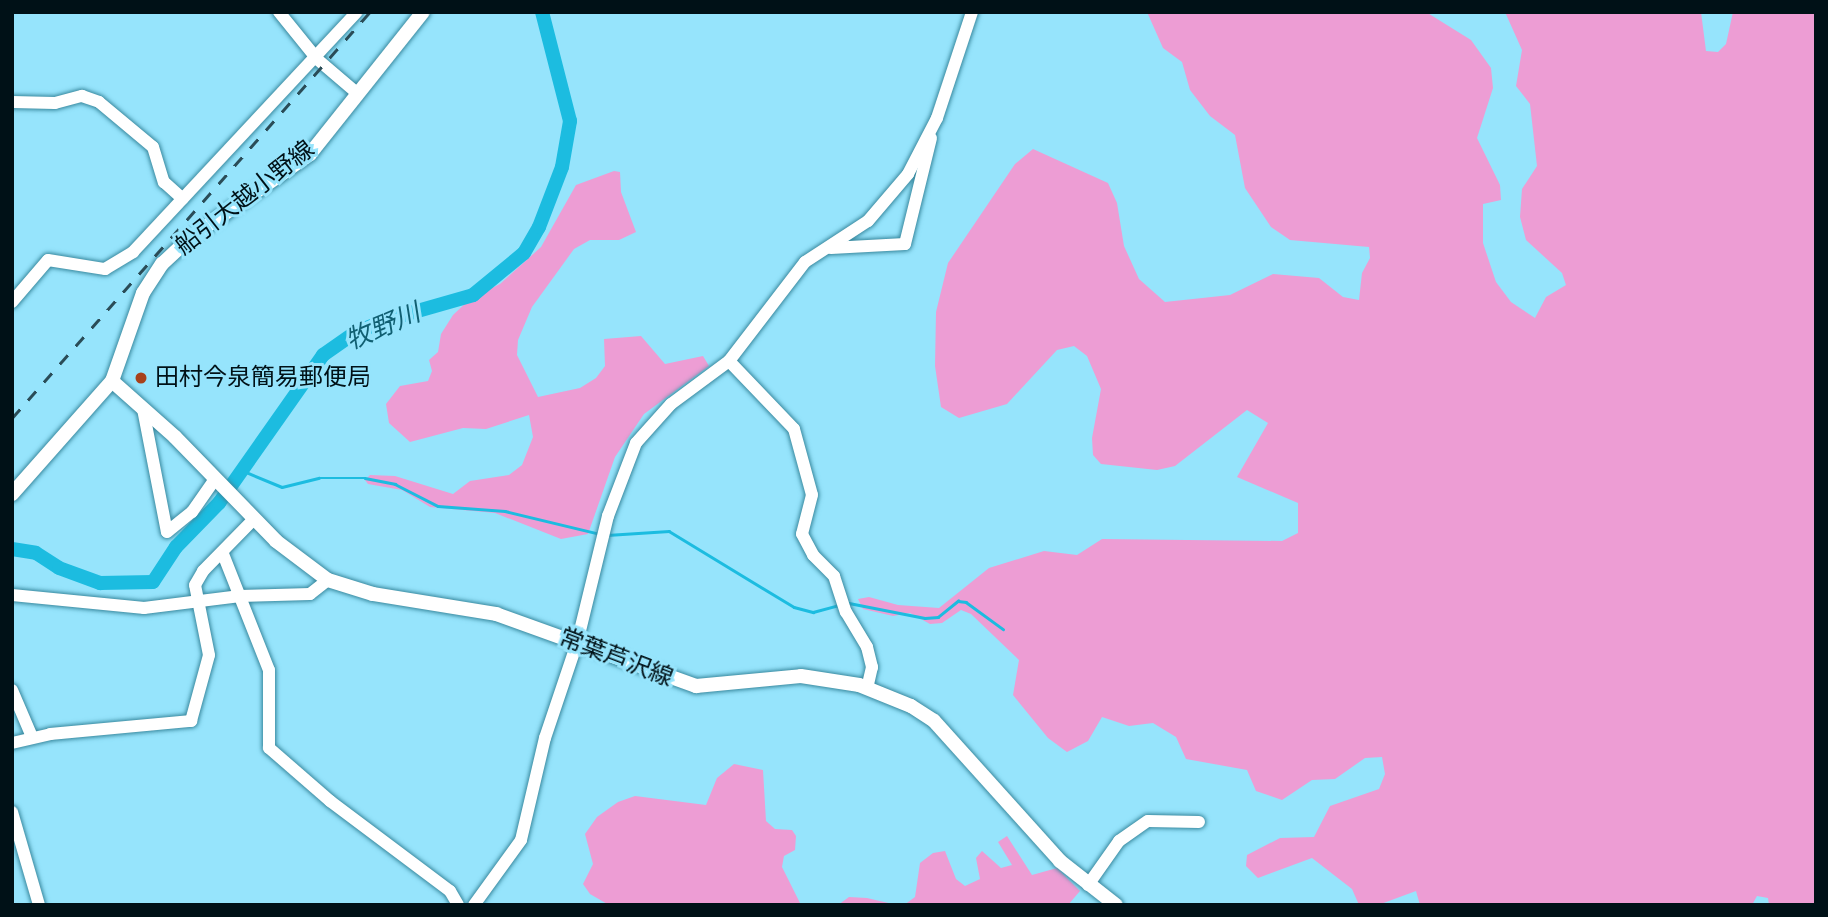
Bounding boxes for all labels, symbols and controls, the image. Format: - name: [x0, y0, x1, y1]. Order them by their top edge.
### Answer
- street label: 船引大越小野線: [170, 135, 320, 261]
- water label: 牧野川: [341, 297, 425, 357]
- place label: 田村今泉簡易郵便局: [155, 364, 371, 392]
- marker: 田村今泉簡易郵便局: [133, 370, 149, 386]
- street label: 常葉芦沢線: [555, 623, 677, 693]

